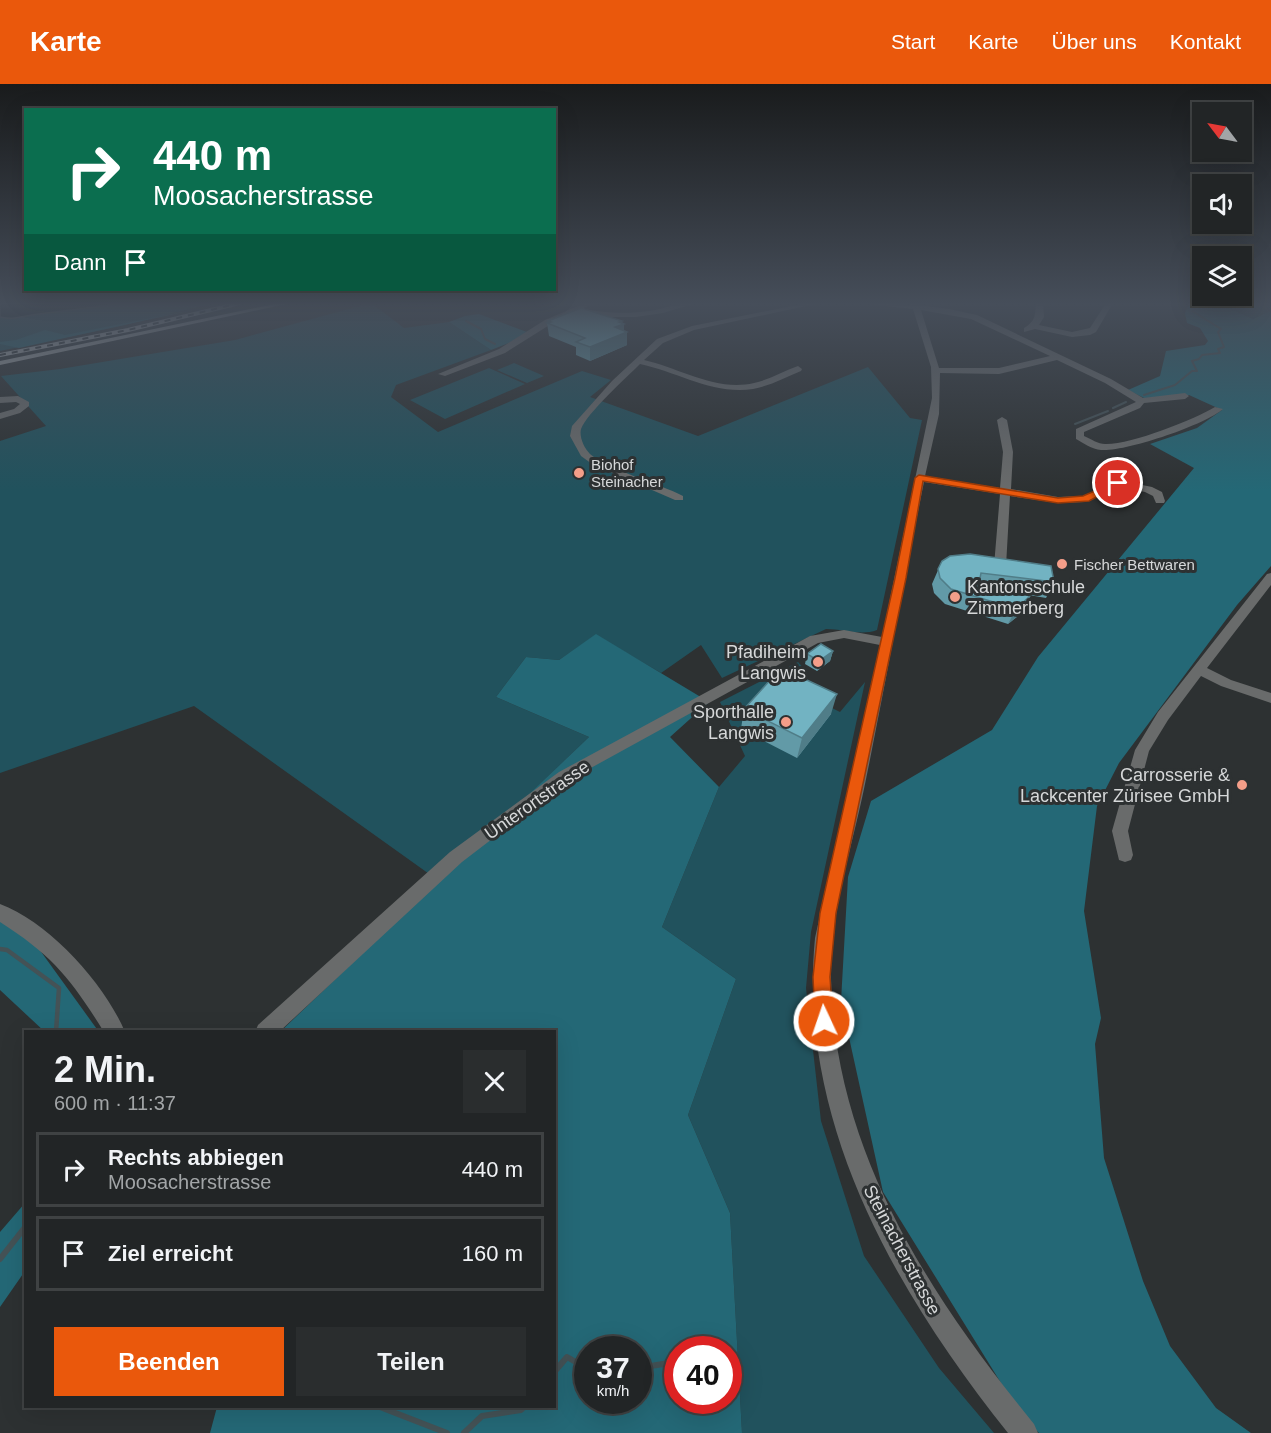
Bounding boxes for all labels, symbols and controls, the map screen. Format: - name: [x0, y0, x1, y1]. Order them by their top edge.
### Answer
- text: Karte: [30, 26, 102, 57]
- text: Start: [891, 30, 935, 53]
- text: Karte: [968, 30, 1019, 53]
- text: Über uns: [1052, 30, 1137, 53]
- text: Kontakt: [1170, 30, 1241, 53]
- north arrow: [1192, 102, 1252, 162]
- map controls: [1192, 102, 1252, 306]
- icon: right: [54, 132, 132, 210]
- text: 440 m: [153, 132, 272, 179]
- button: sound: [1192, 174, 1252, 234]
- text: Moosacherstrasse: [153, 181, 374, 211]
- icon: arrive: [119, 246, 152, 279]
- button: layers: [1192, 246, 1252, 306]
- text: Dann: [54, 250, 107, 275]
- place label: Biohof Steinacher: [591, 456, 663, 490]
- pin: [1092, 457, 1143, 508]
- marker: Biohof Steinacher: [572, 466, 586, 480]
- icon: arrive: [1101, 466, 1134, 499]
- place label: Fischer Bettwaren: [1074, 556, 1195, 573]
- marker: Fischer Bettwaren: [1055, 557, 1069, 571]
- place label: Kantonsschule Zimmerberg: [967, 577, 1085, 618]
- marker: Kantonsschule Zimmerberg: [948, 590, 962, 604]
- place label: Pfadiheim Langwis: [726, 642, 806, 683]
- marker: Pfadiheim Langwis: [811, 655, 825, 669]
- place label: Sporthalle Langwis: [693, 702, 774, 743]
- marker: Sporthalle Langwis: [779, 715, 793, 729]
- street label: Unterortstrasse: [481, 757, 593, 843]
- place label: Carrosserie & Lackcenter Zürisee GmbH: [1020, 765, 1230, 806]
- marker: Carrosserie & Lackcenter Zürisee GmbH: [1235, 778, 1249, 792]
- position arrow: [792, 989, 856, 1053]
- text: 2 Min.: [54, 1049, 156, 1090]
- button: close: [463, 1050, 526, 1113]
- text: 600 m · 11:37: [54, 1092, 176, 1114]
- text: Rechts abbiegen: [108, 1145, 284, 1170]
- icon: right: [57, 1153, 90, 1186]
- text: 440 m: [462, 1157, 523, 1182]
- text: Moosacherstrasse: [108, 1171, 271, 1193]
- street label: Steinacherstrasse: [859, 1182, 945, 1318]
- icon: arrive: [57, 1237, 90, 1270]
- text: Ziel erreicht: [108, 1241, 233, 1266]
- text: 160 m: [462, 1241, 523, 1266]
- button: Beenden: [54, 1327, 284, 1396]
- button: Teilen: [296, 1327, 526, 1396]
- speed limit sign: 40: [664, 1336, 742, 1414]
- text: 37: [596, 1351, 630, 1384]
- text: km/h: [597, 1382, 629, 1399]

